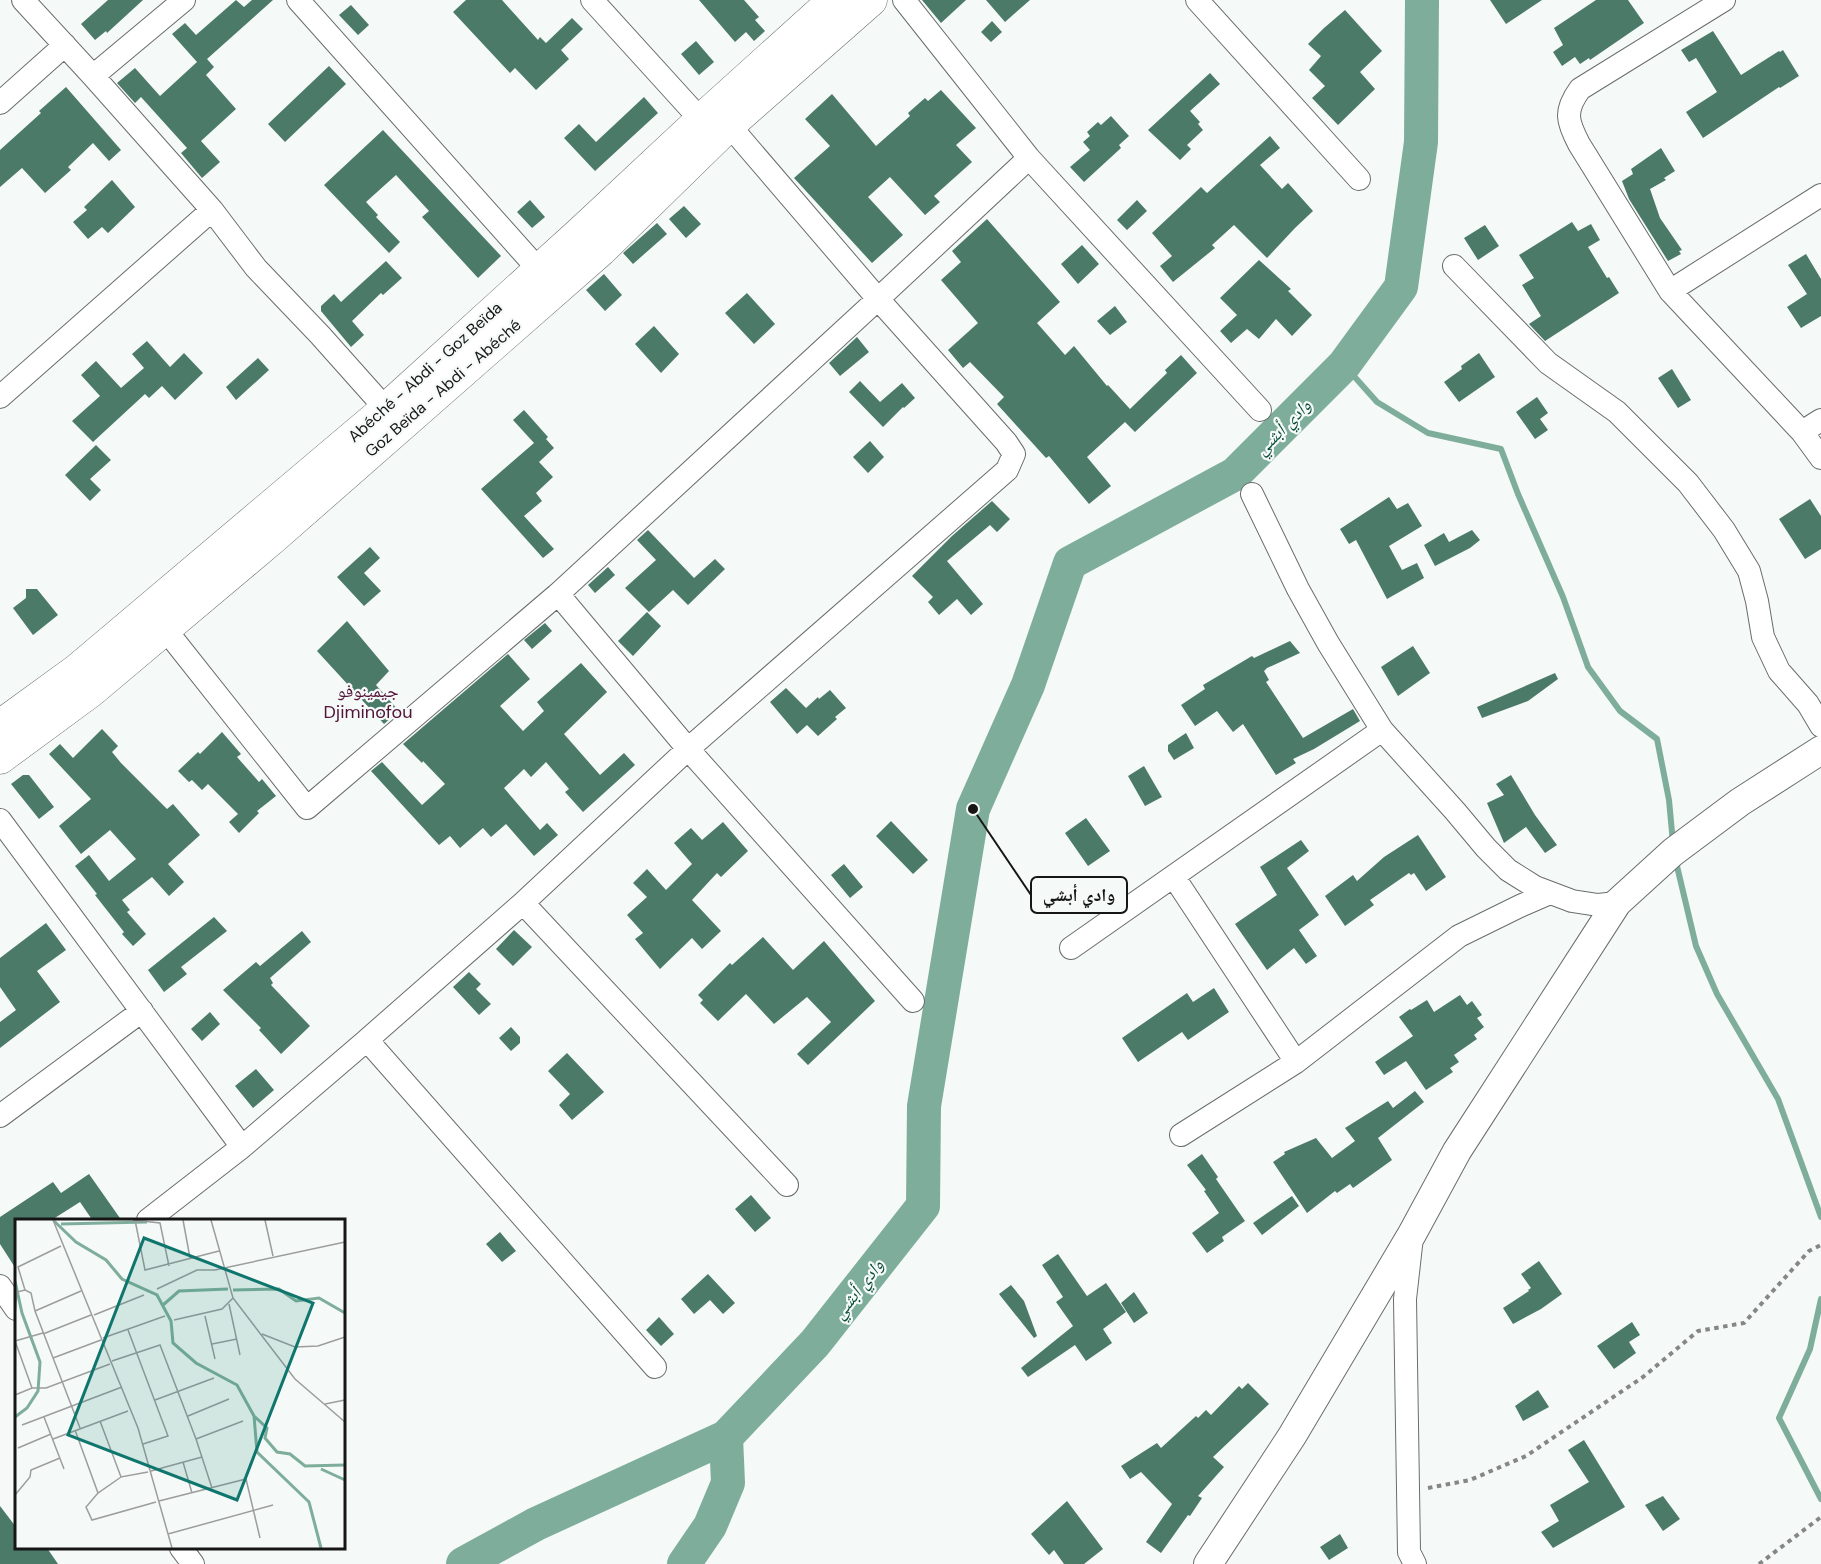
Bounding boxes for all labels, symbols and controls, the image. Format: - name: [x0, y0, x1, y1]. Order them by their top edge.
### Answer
- street label: Abéché - Abdi - Goz Beïda: [344, 297, 506, 447]
- street label: Goz Beïda - Abdi - Abéché: [361, 314, 525, 462]
- water label: وادي أبشي: [1250, 393, 1318, 462]
- district label: جيمينوفو Djiminofou: [323, 679, 413, 724]
- callout: وادي أبشي: [1031, 877, 1127, 913]
- text: وادي أبشي: [1043, 883, 1115, 909]
- inset map: [15, 1219, 345, 1549]
- water label: وادي أبشي: [827, 1254, 891, 1326]

